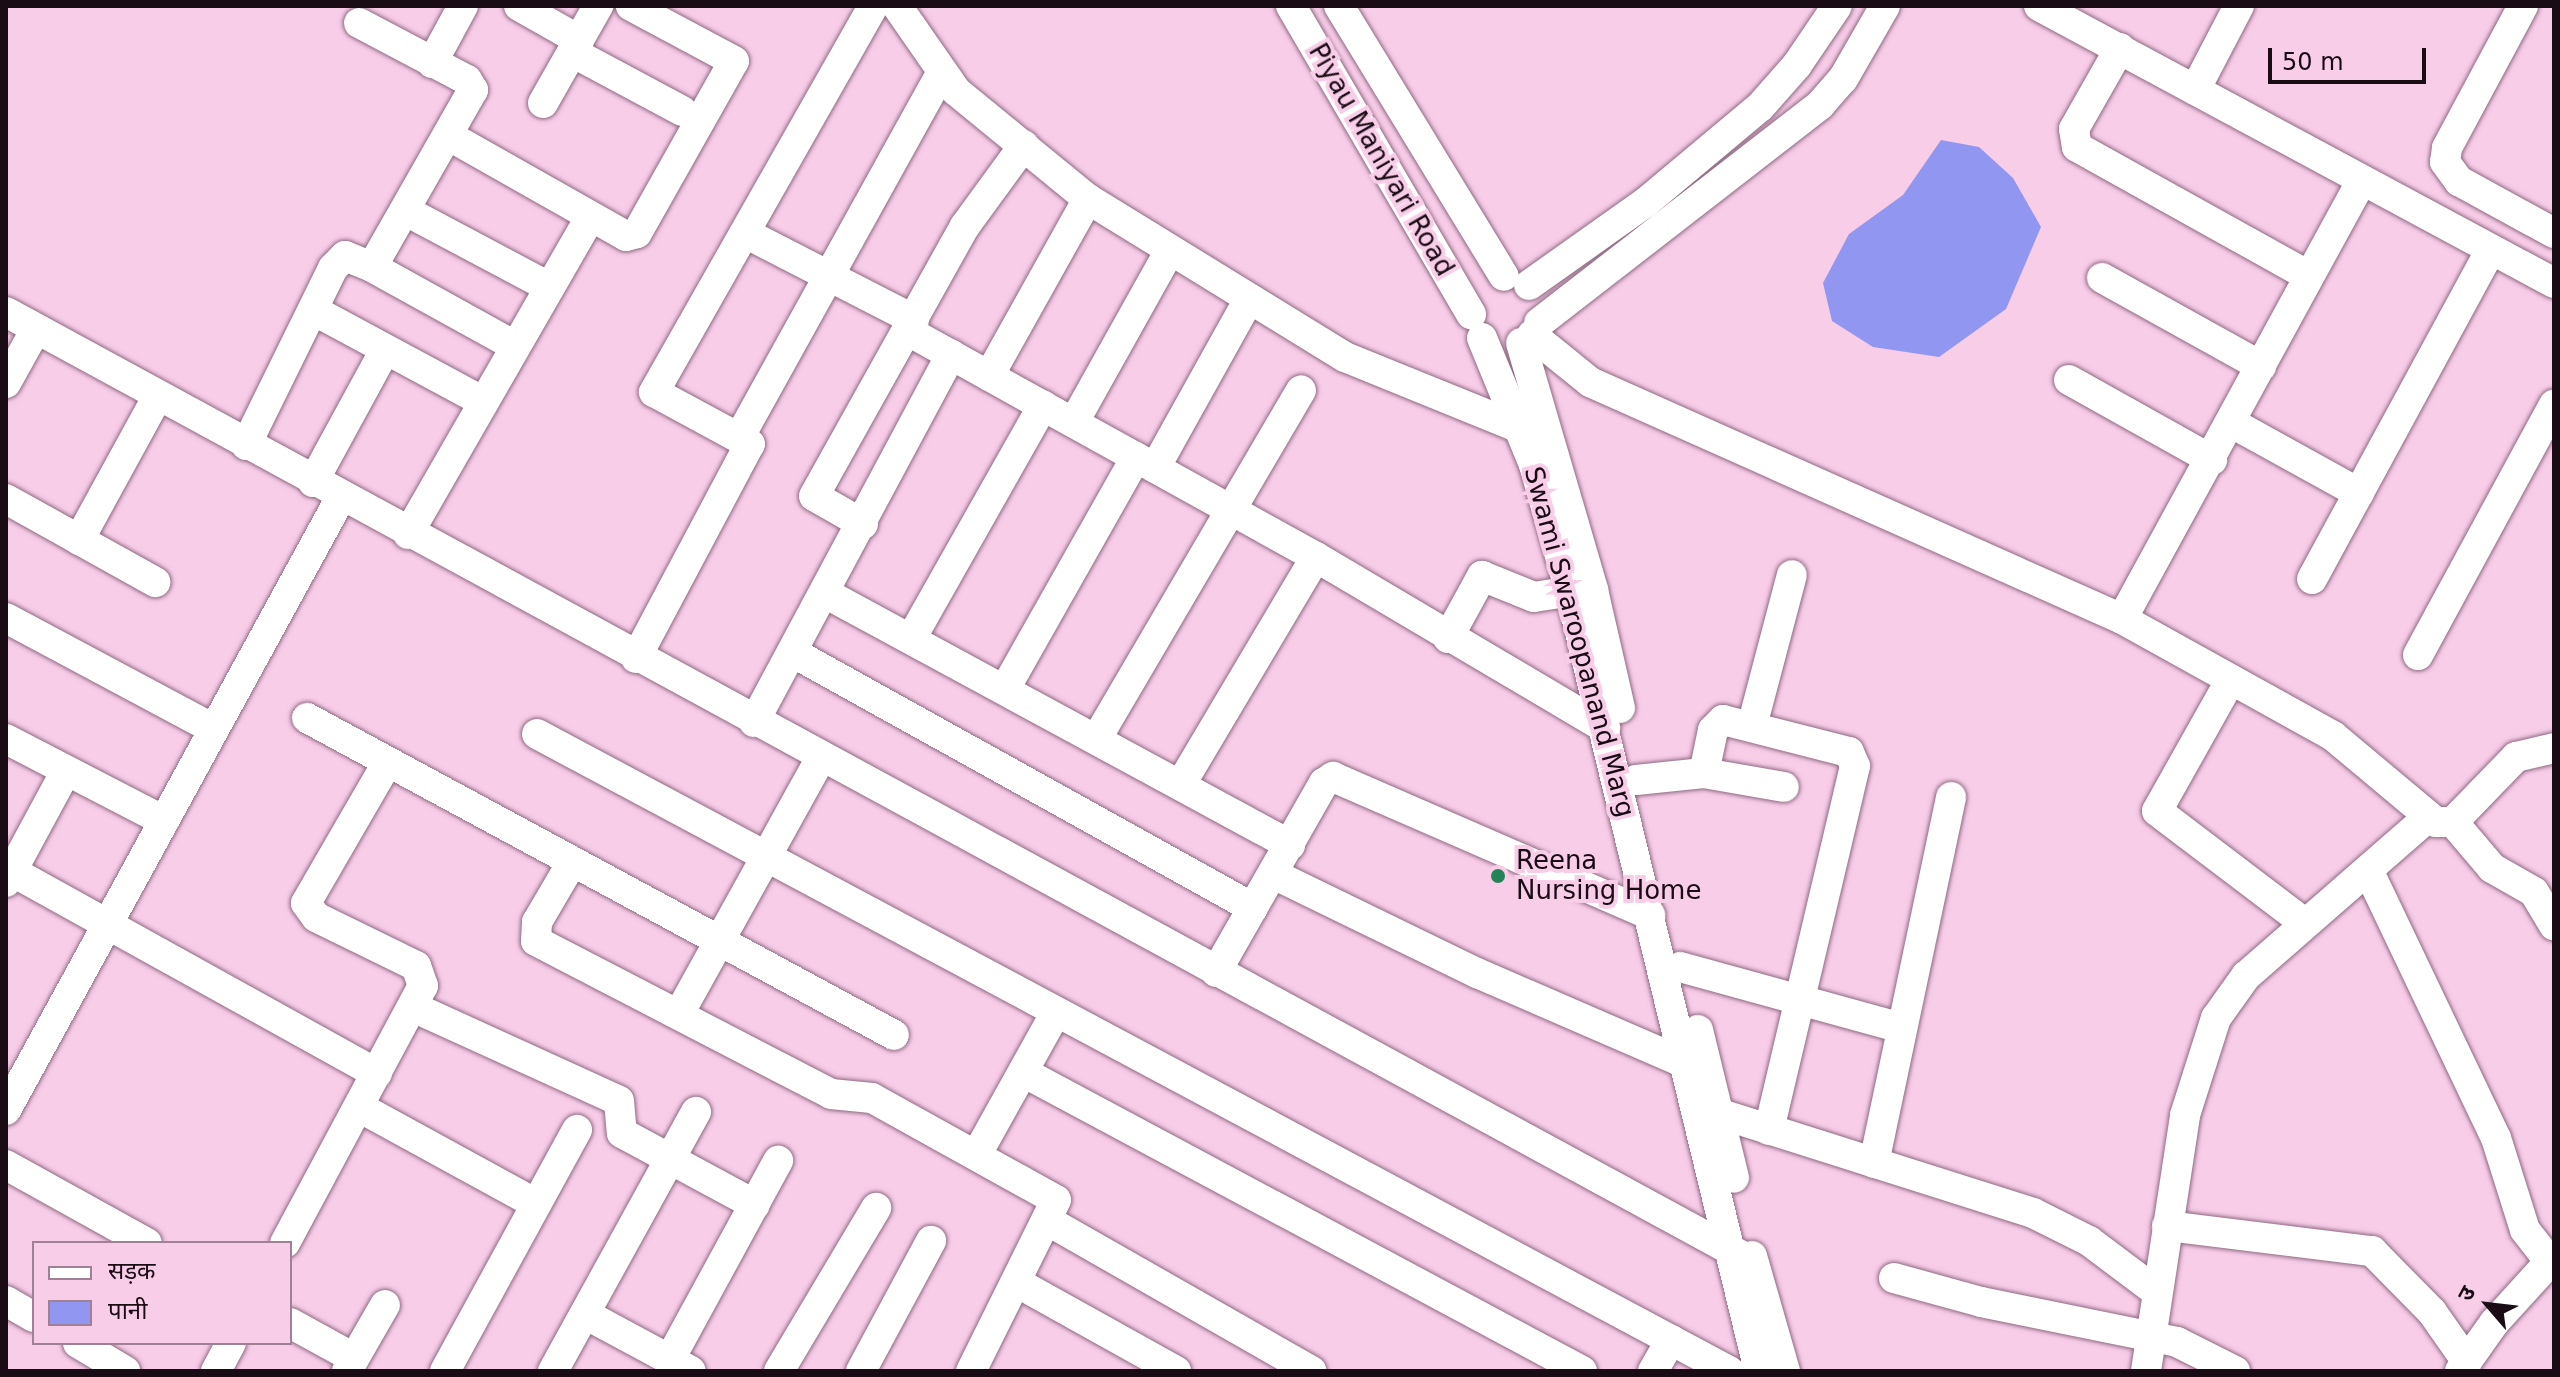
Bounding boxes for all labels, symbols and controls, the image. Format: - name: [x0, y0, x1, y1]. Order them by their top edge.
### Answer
- scale bar: [2272, 32, 2430, 82]
- street label: Piyau Maniyari Road: [1302, 38, 1460, 282]
- text: 50 m: [2282, 48, 2344, 76]
- street label: Swami Swaroopanand Marg: [1517, 463, 1641, 821]
- place label: Reena Nursing Home: [1516, 845, 1701, 906]
- marker: Reena Nursing Home: [1487, 865, 1509, 887]
- legend: [32, 1241, 292, 1345]
- text: सड़क: [108, 1257, 156, 1285]
- north arrow: [2448, 1265, 2528, 1345]
- text: उ: [2452, 1282, 2480, 1305]
- text: पानी: [108, 1297, 147, 1325]

